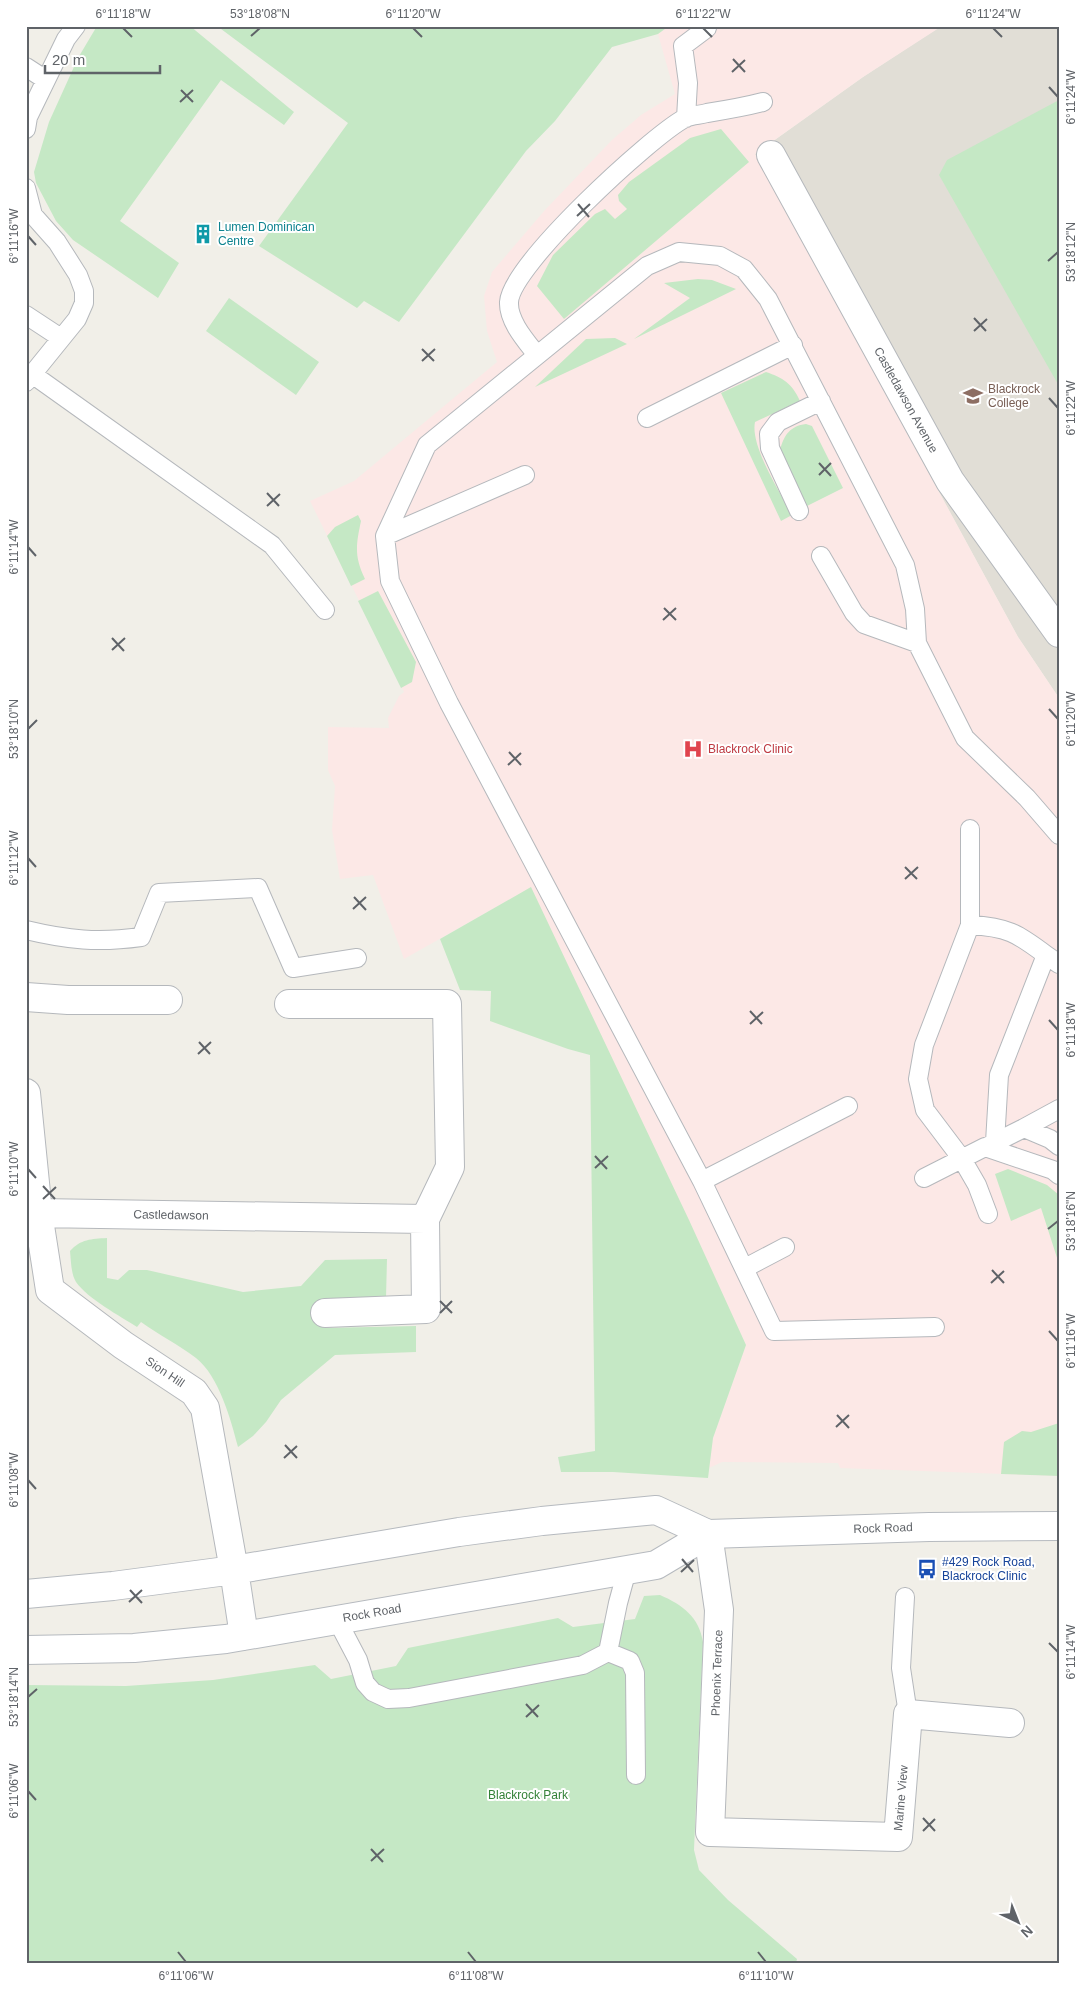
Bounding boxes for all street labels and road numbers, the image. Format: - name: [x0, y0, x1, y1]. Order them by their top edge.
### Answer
- street label: Castledawson Avenue: [871, 345, 941, 456]
- street label: Castledawson: [133, 1207, 209, 1223]
- street label: Sion Hill: [143, 1354, 187, 1390]
- street label: Rock Road: [853, 1520, 913, 1536]
- street label: Rock Road: [342, 1601, 402, 1625]
- street label: Phoenix Terrace: [708, 1629, 726, 1716]
- street label: Marine View: [891, 1764, 911, 1831]

